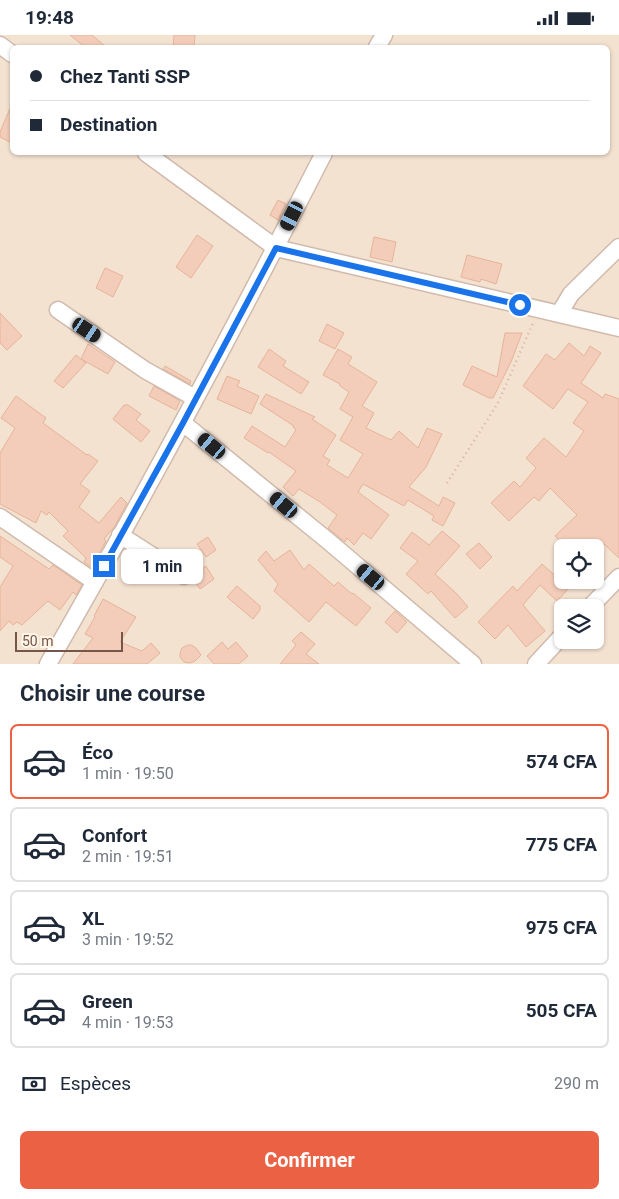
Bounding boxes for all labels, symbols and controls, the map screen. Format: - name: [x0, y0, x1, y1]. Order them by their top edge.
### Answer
- text: 19:48: [25, 6, 74, 29]
- text: Chez Tanti SSP: [60, 65, 190, 88]
- text: Destination: [60, 113, 157, 136]
- car: [278, 199, 305, 233]
- route start: [509, 294, 531, 316]
- car: [70, 315, 103, 345]
- car: [195, 431, 228, 461]
- car: [267, 490, 300, 520]
- map controls: [554, 539, 604, 649]
- button: locate: [554, 539, 604, 589]
- callout: 1 min: [122, 549, 204, 583]
- route end: [93, 555, 115, 577]
- text: 1 min: [142, 557, 182, 576]
- car: [354, 562, 387, 592]
- button: layers: [554, 599, 604, 649]
- scale bar: [15, 629, 122, 652]
- text: 50 m: [22, 633, 54, 649]
- text: Choisir une course: [20, 681, 205, 706]
- icon: car: [22, 739, 67, 784]
- text: Éco: [82, 741, 113, 764]
- text: 574 CFA: [526, 750, 597, 773]
- text: 1 min · 19:50: [82, 764, 174, 783]
- icon: car: [22, 822, 67, 867]
- text: Confort: [82, 824, 147, 847]
- text: 775 CFA: [526, 833, 597, 856]
- text: 2 min · 19:51: [82, 847, 174, 866]
- icon: car: [22, 905, 67, 950]
- text: XL: [82, 907, 104, 930]
- text: 975 CFA: [526, 916, 597, 939]
- text: 3 min · 19:52: [82, 930, 174, 949]
- icon: car: [22, 988, 67, 1033]
- text: Green: [82, 990, 133, 1013]
- text: 505 CFA: [526, 999, 597, 1022]
- text: 4 min · 19:53: [82, 1013, 174, 1032]
- icon: cash: [20, 1070, 48, 1098]
- text: Espèces: [60, 1072, 131, 1095]
- text: 290 m: [554, 1074, 599, 1093]
- button: Confirmer: [20, 1131, 599, 1189]

